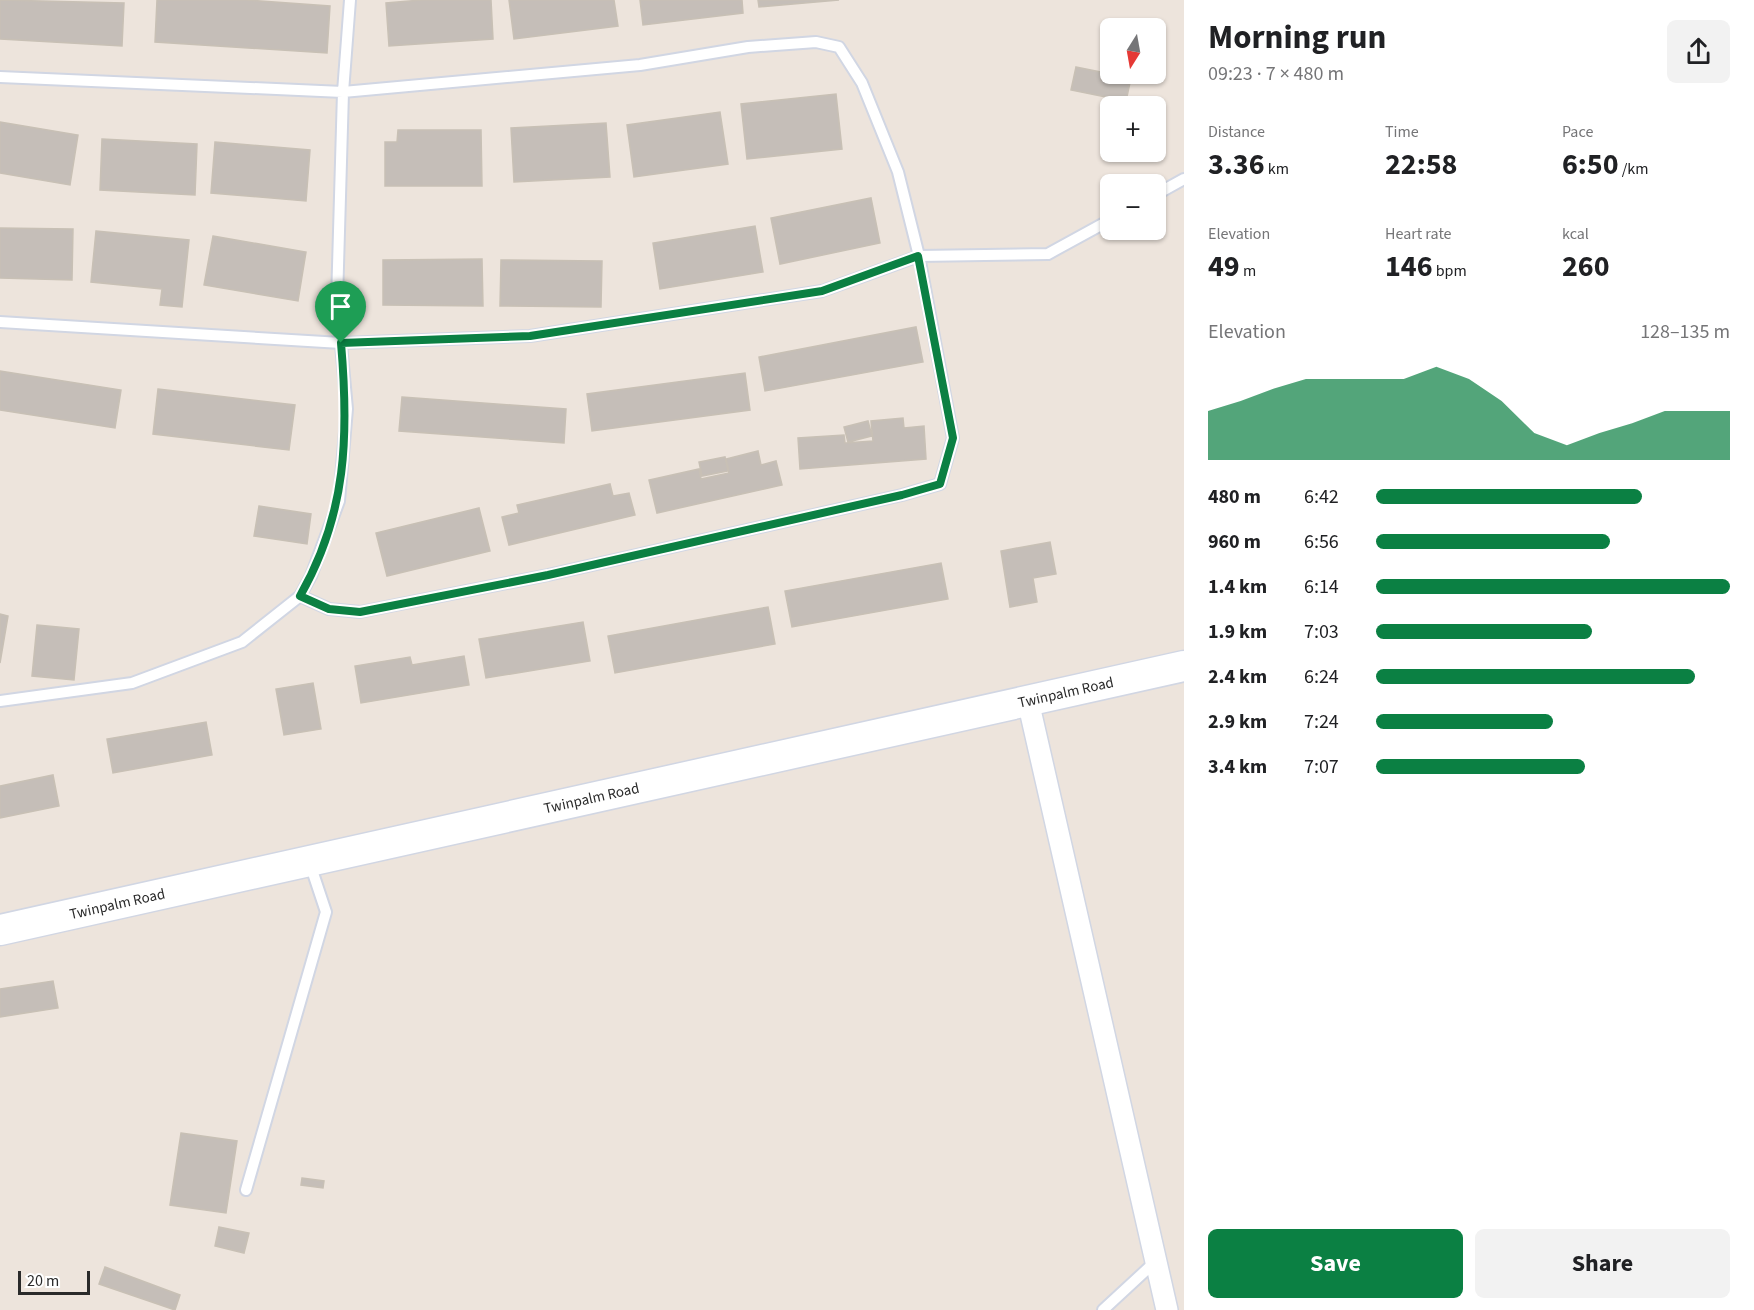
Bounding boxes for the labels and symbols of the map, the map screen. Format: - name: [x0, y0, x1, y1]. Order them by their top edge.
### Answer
- north arrow: [1100, 18, 1166, 84]
- pin: [315, 281, 366, 343]
- street label: Twinpalm Road: [1016, 672, 1116, 714]
- street label: Twinpalm Road: [542, 778, 641, 819]
- street label: Twinpalm Road: [67, 884, 167, 925]
- scale bar: [18, 1268, 90, 1296]

